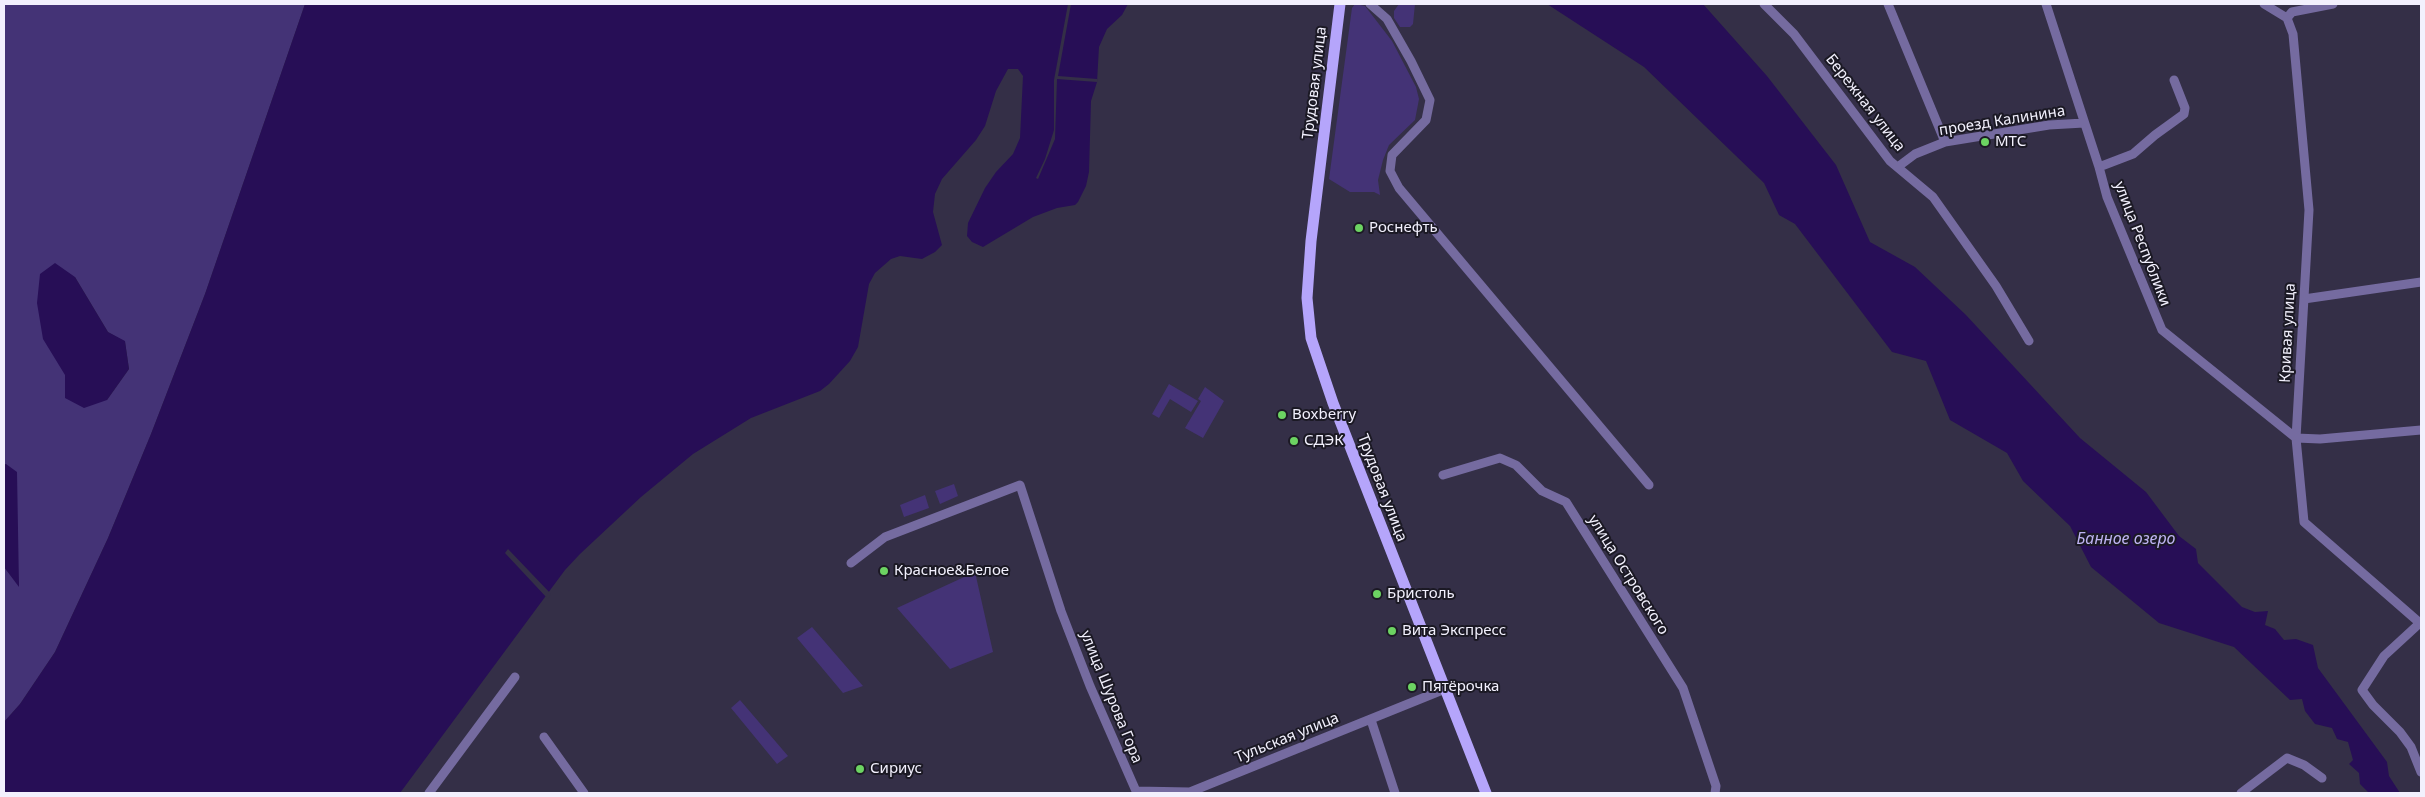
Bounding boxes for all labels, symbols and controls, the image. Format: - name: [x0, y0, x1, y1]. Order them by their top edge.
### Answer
- street label: Трудовая улица: [1299, 26, 1331, 140]
- street label: Бережная улица: [1821, 51, 1909, 155]
- street label: проезд Калинина: [1938, 102, 2066, 140]
- place label: МТС: [1995, 133, 2026, 151]
- marker: МТС: [1979, 136, 1991, 148]
- street label: улица Республики: [2110, 179, 2174, 309]
- place label: Роснефть: [1369, 219, 1438, 237]
- marker: Роснефть: [1353, 222, 1365, 234]
- street label: Кривая улица: [2276, 283, 2300, 383]
- place label: Boxberry: [1292, 406, 1356, 424]
- marker: Boxberry: [1276, 409, 1288, 421]
- place label: СДЭК: [1304, 432, 1344, 450]
- street label: Трудовая улица: [1353, 432, 1411, 544]
- marker: СДЭК: [1288, 435, 1300, 447]
- street label: улица Островского: [1584, 512, 1672, 638]
- water label: Банное озеро: [2076, 529, 2176, 549]
- place label: Красное&Белое: [894, 562, 1009, 580]
- marker: Красное&Белое: [878, 565, 890, 577]
- place label: Бристоль: [1387, 585, 1455, 603]
- marker: Бристоль: [1371, 588, 1383, 600]
- place label: Вита Экспресс: [1402, 622, 1506, 640]
- marker: Вита Экспресс: [1386, 625, 1398, 637]
- street label: улица Шурова Гора: [1076, 628, 1146, 766]
- place label: Пятёрочка: [1422, 678, 1499, 696]
- marker: Пятёрочка: [1406, 681, 1418, 693]
- street label: Тульская улица: [1232, 709, 1342, 767]
- place label: Сириус: [870, 760, 922, 778]
- marker: Сириус: [854, 763, 866, 775]

